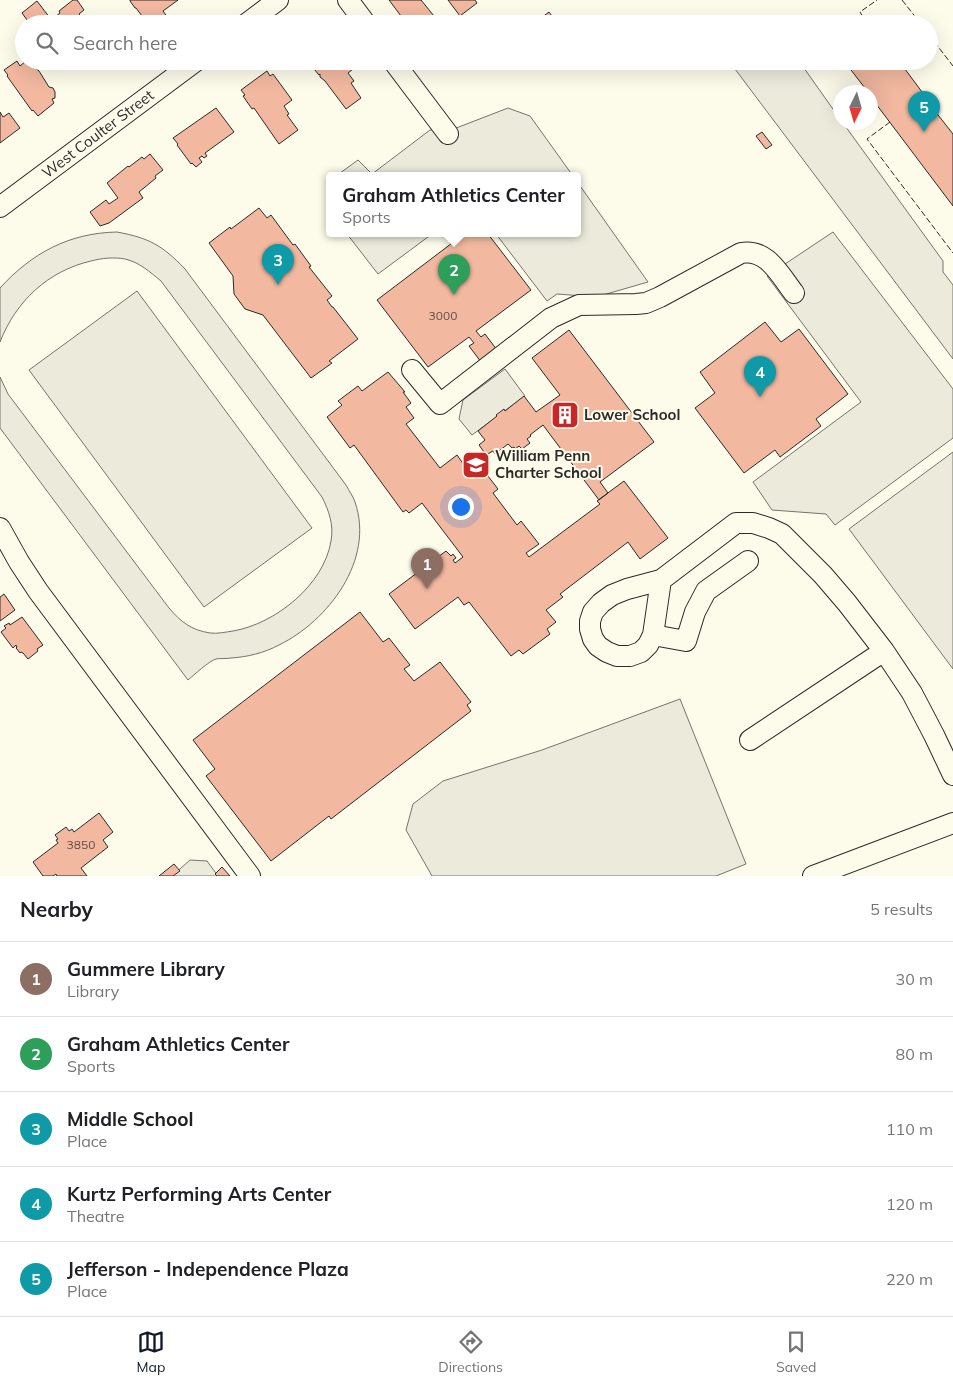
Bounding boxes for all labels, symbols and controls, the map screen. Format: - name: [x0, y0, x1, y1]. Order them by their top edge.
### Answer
- search box: [15, 15, 938, 70]
- icon: search: [33, 29, 61, 57]
- text: Search here: [73, 31, 177, 55]
- street label: West Coulter Street: [38, 85, 157, 182]
- north arrow: [833, 85, 878, 130]
- pin: 5: [908, 91, 940, 132]
- popup: [326, 172, 581, 237]
- text: Graham Athletics Center: [342, 183, 565, 207]
- text: Sports: [342, 207, 391, 227]
- pin: 3: [262, 244, 294, 285]
- pin: 2: [438, 254, 470, 295]
- house number: 3000: [429, 308, 457, 323]
- pin: 4: [744, 356, 776, 397]
- building icon: Lower School: [550, 400, 580, 430]
- place label: Lower School: [584, 405, 680, 424]
- place label: William Penn Charter School: [495, 446, 602, 482]
- school or university icon: William Penn Charter School: [461, 450, 491, 480]
- your location: [448, 494, 474, 520]
- pin: 1: [411, 548, 443, 589]
- house number: 3850: [67, 837, 95, 852]
- text: Nearby: [20, 896, 93, 922]
- text: 5 results: [870, 899, 933, 919]
- text: Gummere Library: [67, 957, 225, 981]
- text: 1: [31, 969, 41, 989]
- text: 30 m: [896, 969, 933, 989]
- text: Library: [67, 981, 119, 1001]
- text: Graham Athletics Center: [67, 1032, 289, 1056]
- text: 2: [31, 1044, 41, 1064]
- text: 80 m: [896, 1044, 933, 1064]
- text: Sports: [67, 1056, 115, 1076]
- text: Middle School: [67, 1107, 193, 1131]
- text: 3: [31, 1119, 41, 1139]
- text: 110 m: [886, 1119, 933, 1139]
- text: Place: [67, 1131, 107, 1151]
- text: Kurtz Performing Arts Center: [67, 1182, 331, 1206]
- text: 4: [31, 1194, 41, 1214]
- text: 120 m: [886, 1194, 933, 1214]
- text: Theatre: [67, 1206, 124, 1226]
- text: Jefferson - Independence Plaza: [67, 1257, 349, 1281]
- text: 5: [31, 1269, 41, 1289]
- text: 220 m: [886, 1269, 933, 1289]
- text: Place: [67, 1281, 107, 1301]
- tab: Map: [137, 1328, 165, 1376]
- tab: Directions: [438, 1328, 503, 1376]
- tab: Saved: [776, 1328, 816, 1376]

